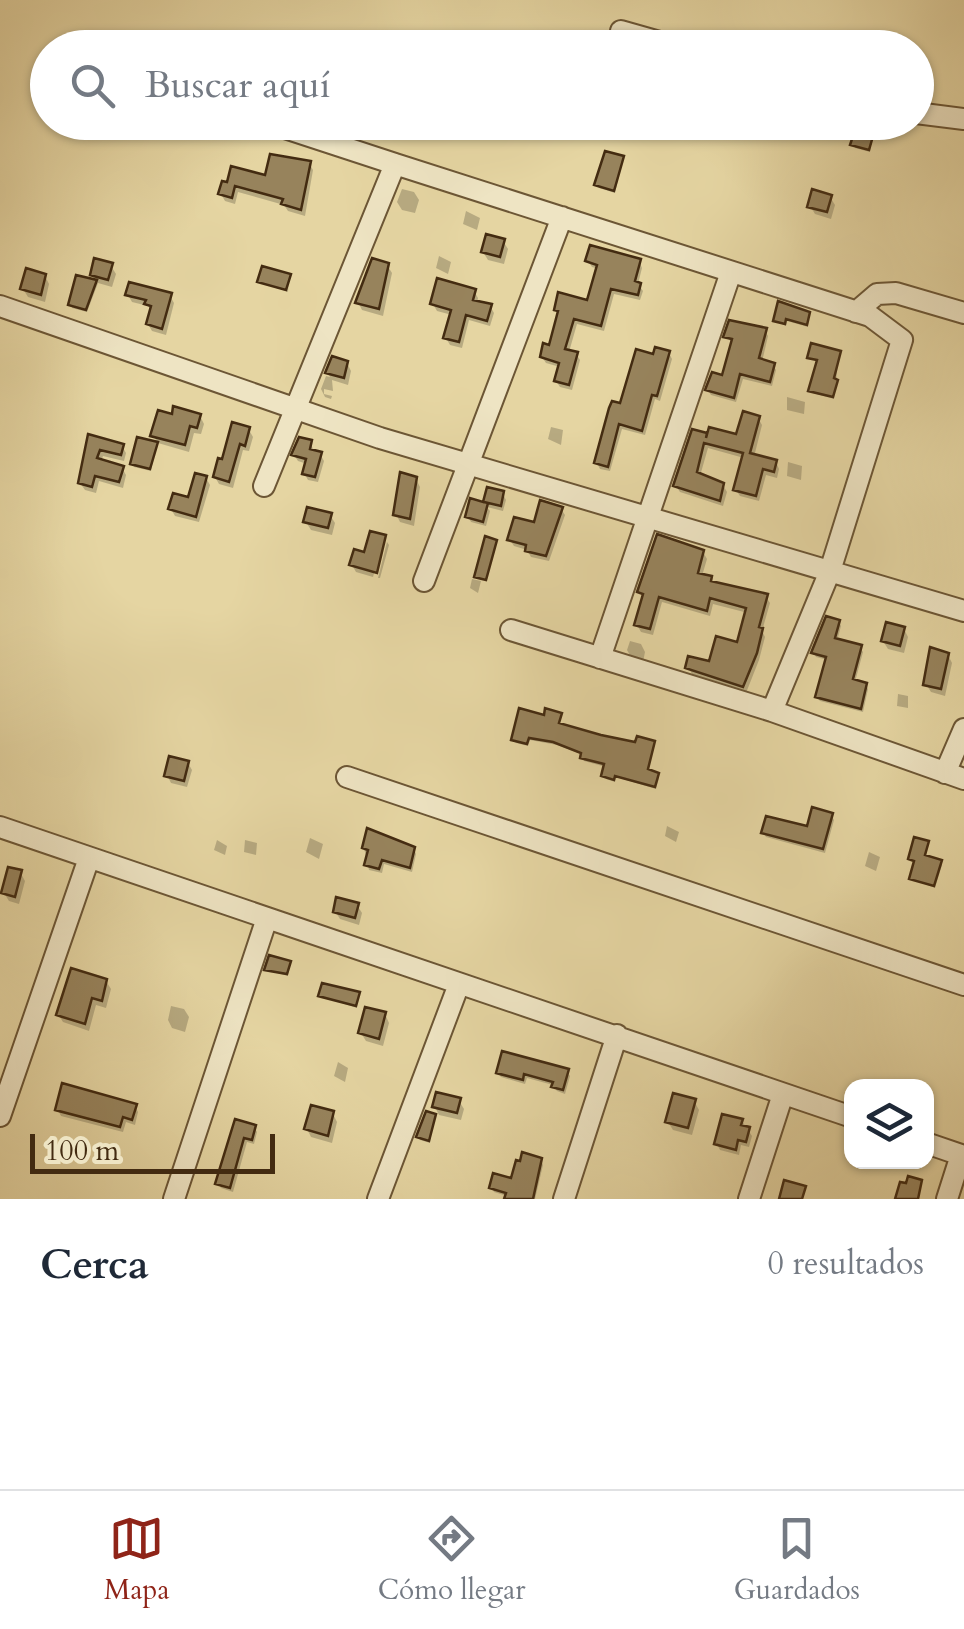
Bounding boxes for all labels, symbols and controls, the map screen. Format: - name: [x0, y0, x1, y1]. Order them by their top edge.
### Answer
- search box: [30, 30, 934, 140]
- icon: search: [65, 58, 120, 113]
- text: Buscar aquí: [145, 59, 331, 111]
- map controls: [844, 1079, 934, 1169]
- button: layers: [844, 1079, 934, 1169]
- scale bar: [30, 1129, 275, 1174]
- text: 100 m: [45, 1132, 119, 1170]
- text: Cerca: [40, 1236, 149, 1293]
- text: 0 resultados: [767, 1242, 924, 1286]
- tab: Mapa: [104, 1511, 170, 1609]
- tab: Cómo llegar: [378, 1511, 526, 1609]
- tab: Guardados: [734, 1511, 860, 1609]

